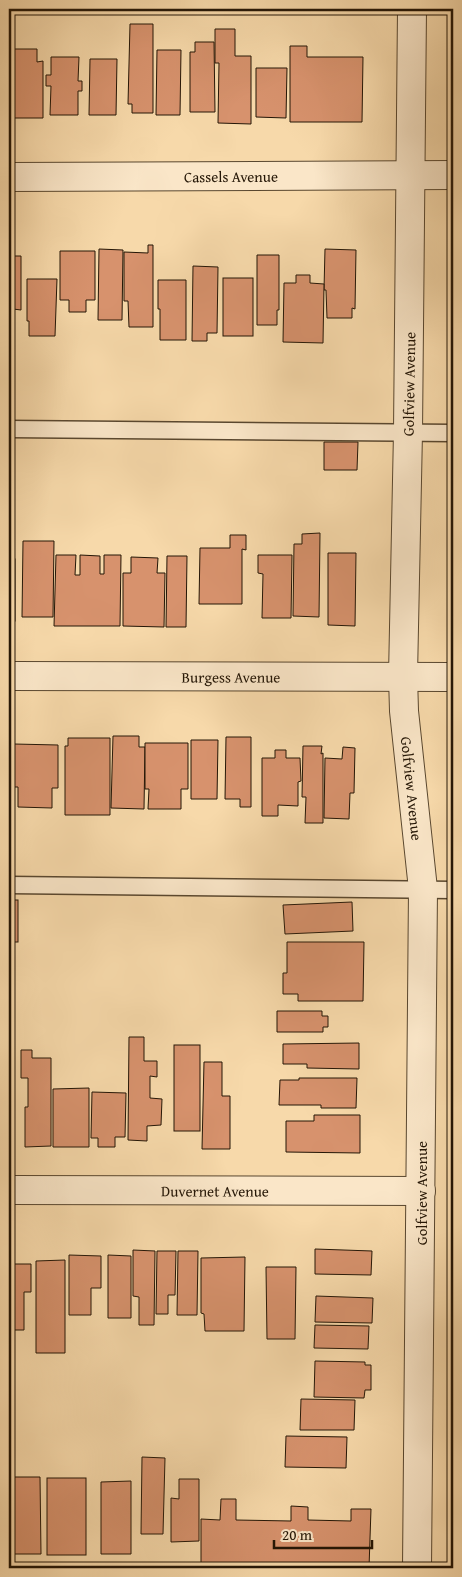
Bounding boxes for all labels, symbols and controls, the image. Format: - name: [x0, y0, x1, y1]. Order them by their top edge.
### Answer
- street label: Cassels Avenue: [184, 165, 278, 187]
- street label: Golfview Avenue: [398, 332, 420, 436]
- street label: Burgess Avenue: [182, 666, 280, 687]
- street label: Golfview Avenue: [396, 735, 428, 841]
- street label: Golfview Avenue: [411, 1141, 432, 1245]
- street label: Duvernet Avenue: [161, 1180, 269, 1201]
- scale bar: [274, 1517, 372, 1549]
- text: 20 m: [282, 1524, 313, 1545]

